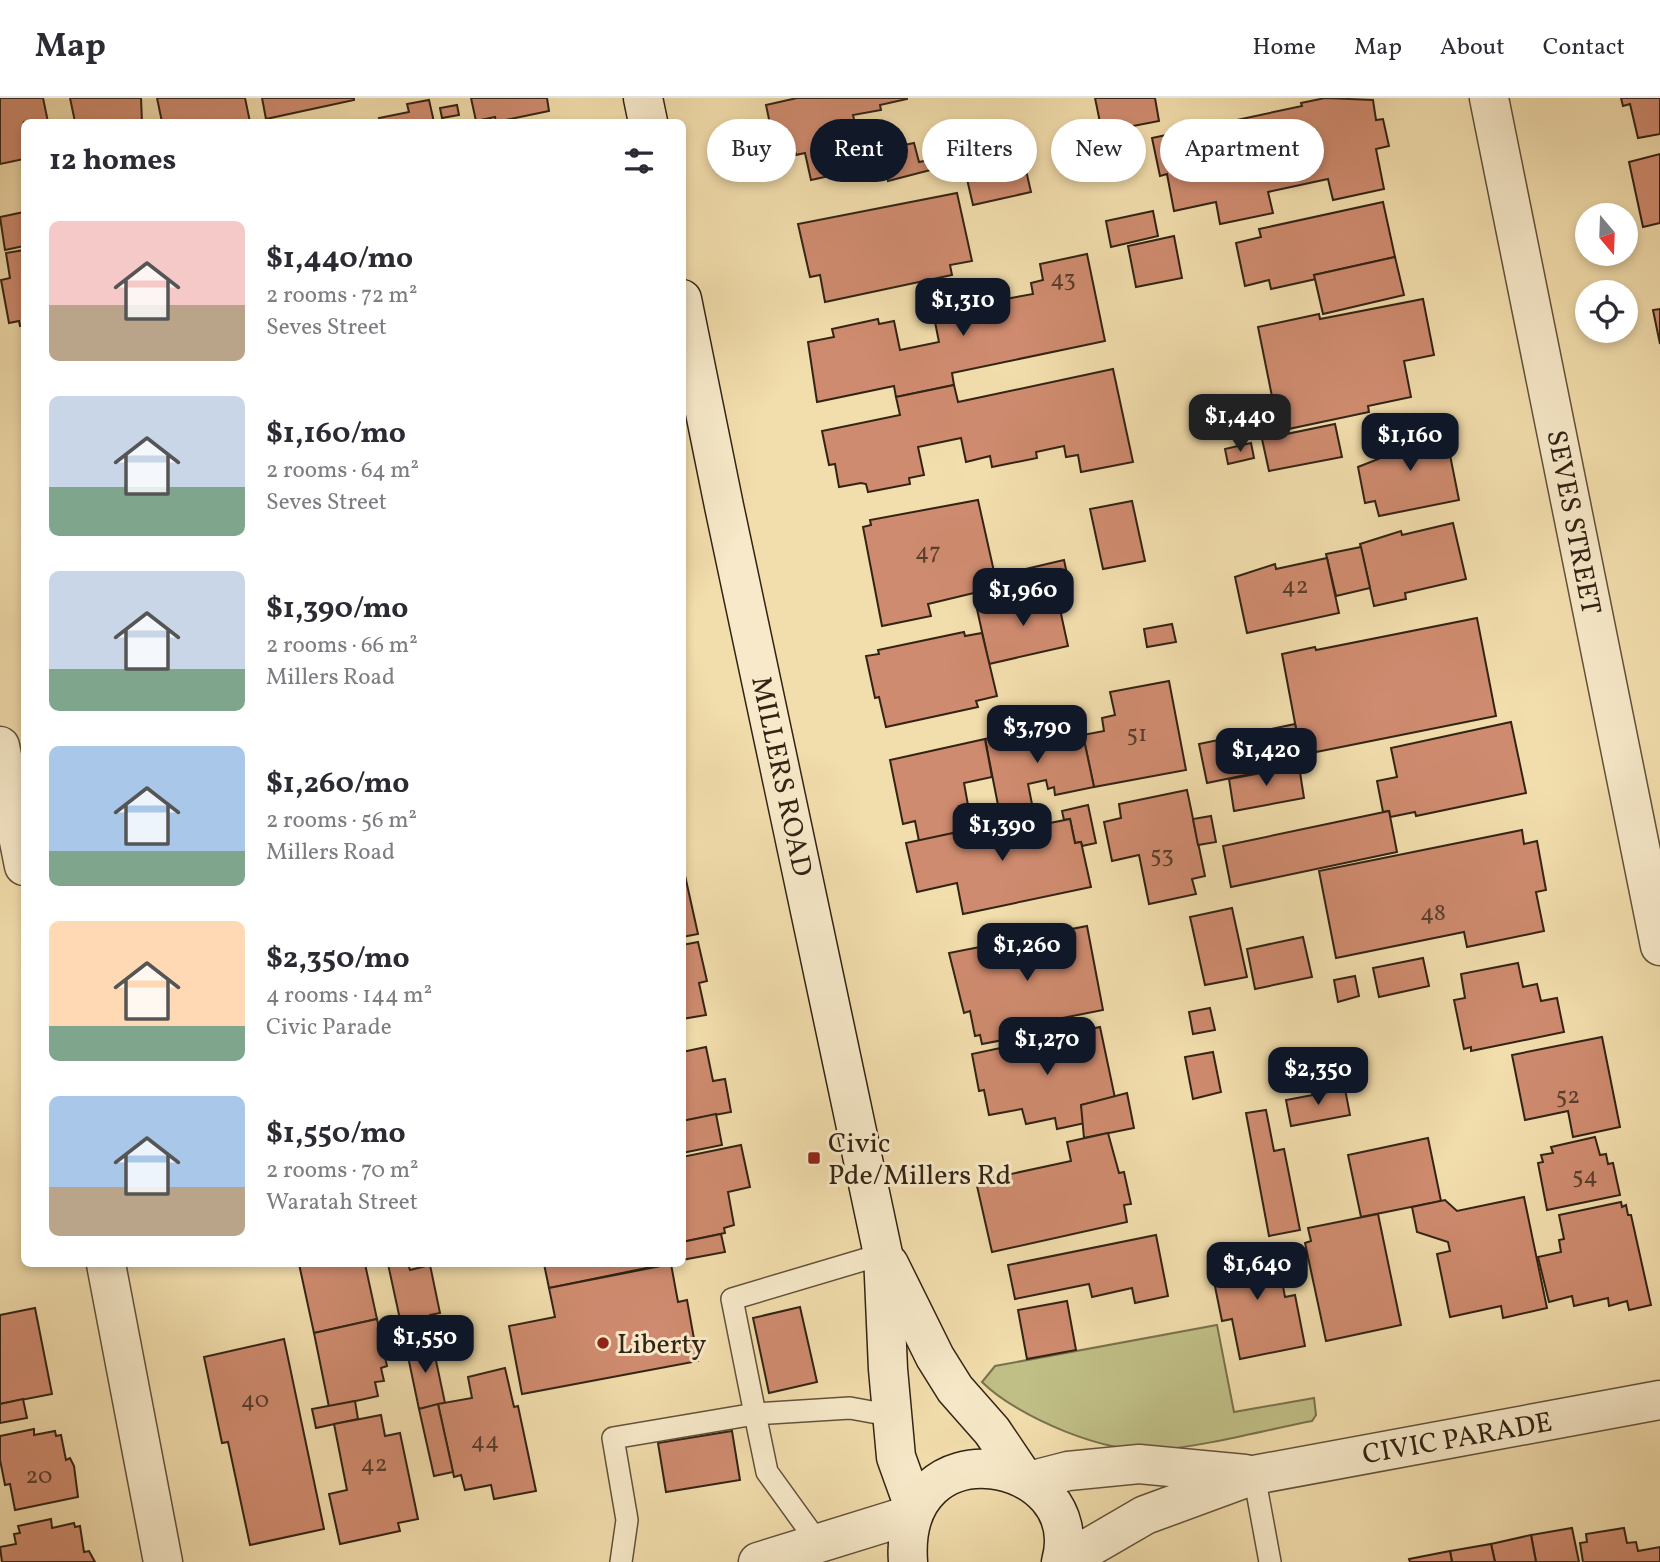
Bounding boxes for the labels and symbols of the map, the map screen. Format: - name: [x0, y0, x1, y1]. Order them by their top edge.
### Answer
- north arrow: [1575, 203, 1638, 266]
- house number: 43: [1050, 263, 1076, 297]
- pin: $1,310: [906, 278, 1020, 338]
- pin: $1,440: [1183, 394, 1297, 454]
- pin: $1,160: [1353, 414, 1467, 473]
- street label: SEVES STREET: [1536, 427, 1610, 618]
- house number: 47: [915, 536, 941, 570]
- pin: $1,960: [966, 568, 1080, 628]
- house number: 42: [1281, 570, 1309, 604]
- street label: MILLERS ROAD: [740, 673, 821, 880]
- pin: $3,790: [980, 706, 1094, 765]
- house number: 51: [1127, 718, 1147, 752]
- pin: $1,420: [1209, 728, 1323, 788]
- pin: $1,390: [945, 804, 1059, 863]
- house number: 53: [1150, 839, 1174, 873]
- house number: 48: [1420, 897, 1446, 931]
- pin: $1,260: [970, 924, 1084, 983]
- pin: $1,270: [990, 1018, 1104, 1077]
- pin: $2,350: [1261, 1048, 1375, 1107]
- house number: 52: [1556, 1080, 1580, 1114]
- place label: Civic Pde/Millers Rd: [828, 1125, 1011, 1196]
- marker: Civic Pde/Millers Rd: [806, 1150, 822, 1166]
- house number: 54: [1572, 1160, 1598, 1194]
- pin: $1,640: [1200, 1242, 1314, 1302]
- pin: $1,550: [368, 1316, 482, 1375]
- place label: Liberty: [617, 1326, 706, 1365]
- marker: Liberty: [595, 1335, 611, 1351]
- house number: 40: [241, 1384, 269, 1418]
- street label: CIVIC PARADE: [1360, 1404, 1555, 1475]
- house number: 44: [471, 1425, 499, 1459]
- house number: 42: [360, 1448, 388, 1482]
- house number: 20: [25, 1460, 53, 1494]

